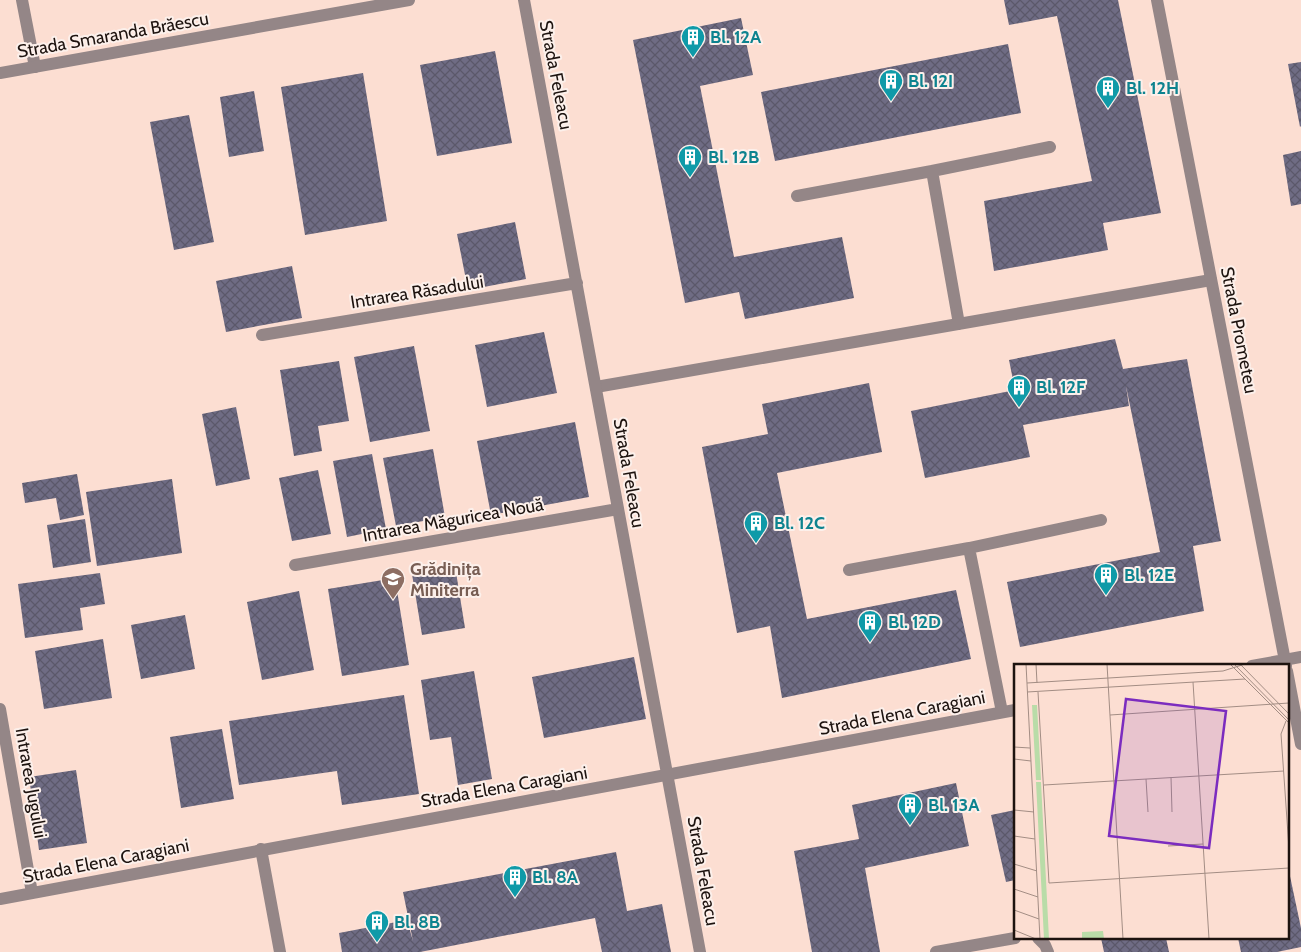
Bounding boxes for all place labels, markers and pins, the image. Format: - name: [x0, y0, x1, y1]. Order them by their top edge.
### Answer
- building icon: Bl. 12A: [680, 24, 706, 58]
- place label: Bl. 12A: [710, 26, 762, 48]
- building icon: Bl. 12I: [878, 68, 904, 102]
- place label: Bl. 12I: [908, 70, 953, 92]
- building icon: Bl. 12H: [1095, 75, 1121, 109]
- place label: Bl. 12H: [1126, 77, 1179, 99]
- building icon: Bl. 12B: [677, 144, 703, 178]
- place label: Bl. 12B: [708, 146, 759, 168]
- building icon: Bl. 12F: [1006, 374, 1032, 408]
- place label: Bl. 12F: [1036, 376, 1086, 398]
- building icon: Bl. 12C: [743, 510, 769, 544]
- place label: Bl. 12C: [774, 512, 825, 534]
- place label: Grădinița Miniterra: [410, 558, 481, 601]
- building icon: Bl. 12E: [1093, 562, 1119, 596]
- place label: Bl. 12E: [1124, 564, 1174, 586]
- school or university icon: Grădinița Miniterra: [380, 566, 406, 600]
- building icon: Bl. 12D: [857, 609, 883, 643]
- place label: Bl. 12D: [888, 611, 941, 633]
- building icon: Bl. 13A: [897, 792, 923, 826]
- place label: Bl. 13A: [928, 794, 980, 816]
- building icon: Bl. 8A: [502, 864, 528, 898]
- place label: Bl. 8A: [532, 866, 579, 888]
- building icon: Bl. 8B: [364, 909, 390, 943]
- place label: Bl. 8B: [394, 911, 440, 933]

